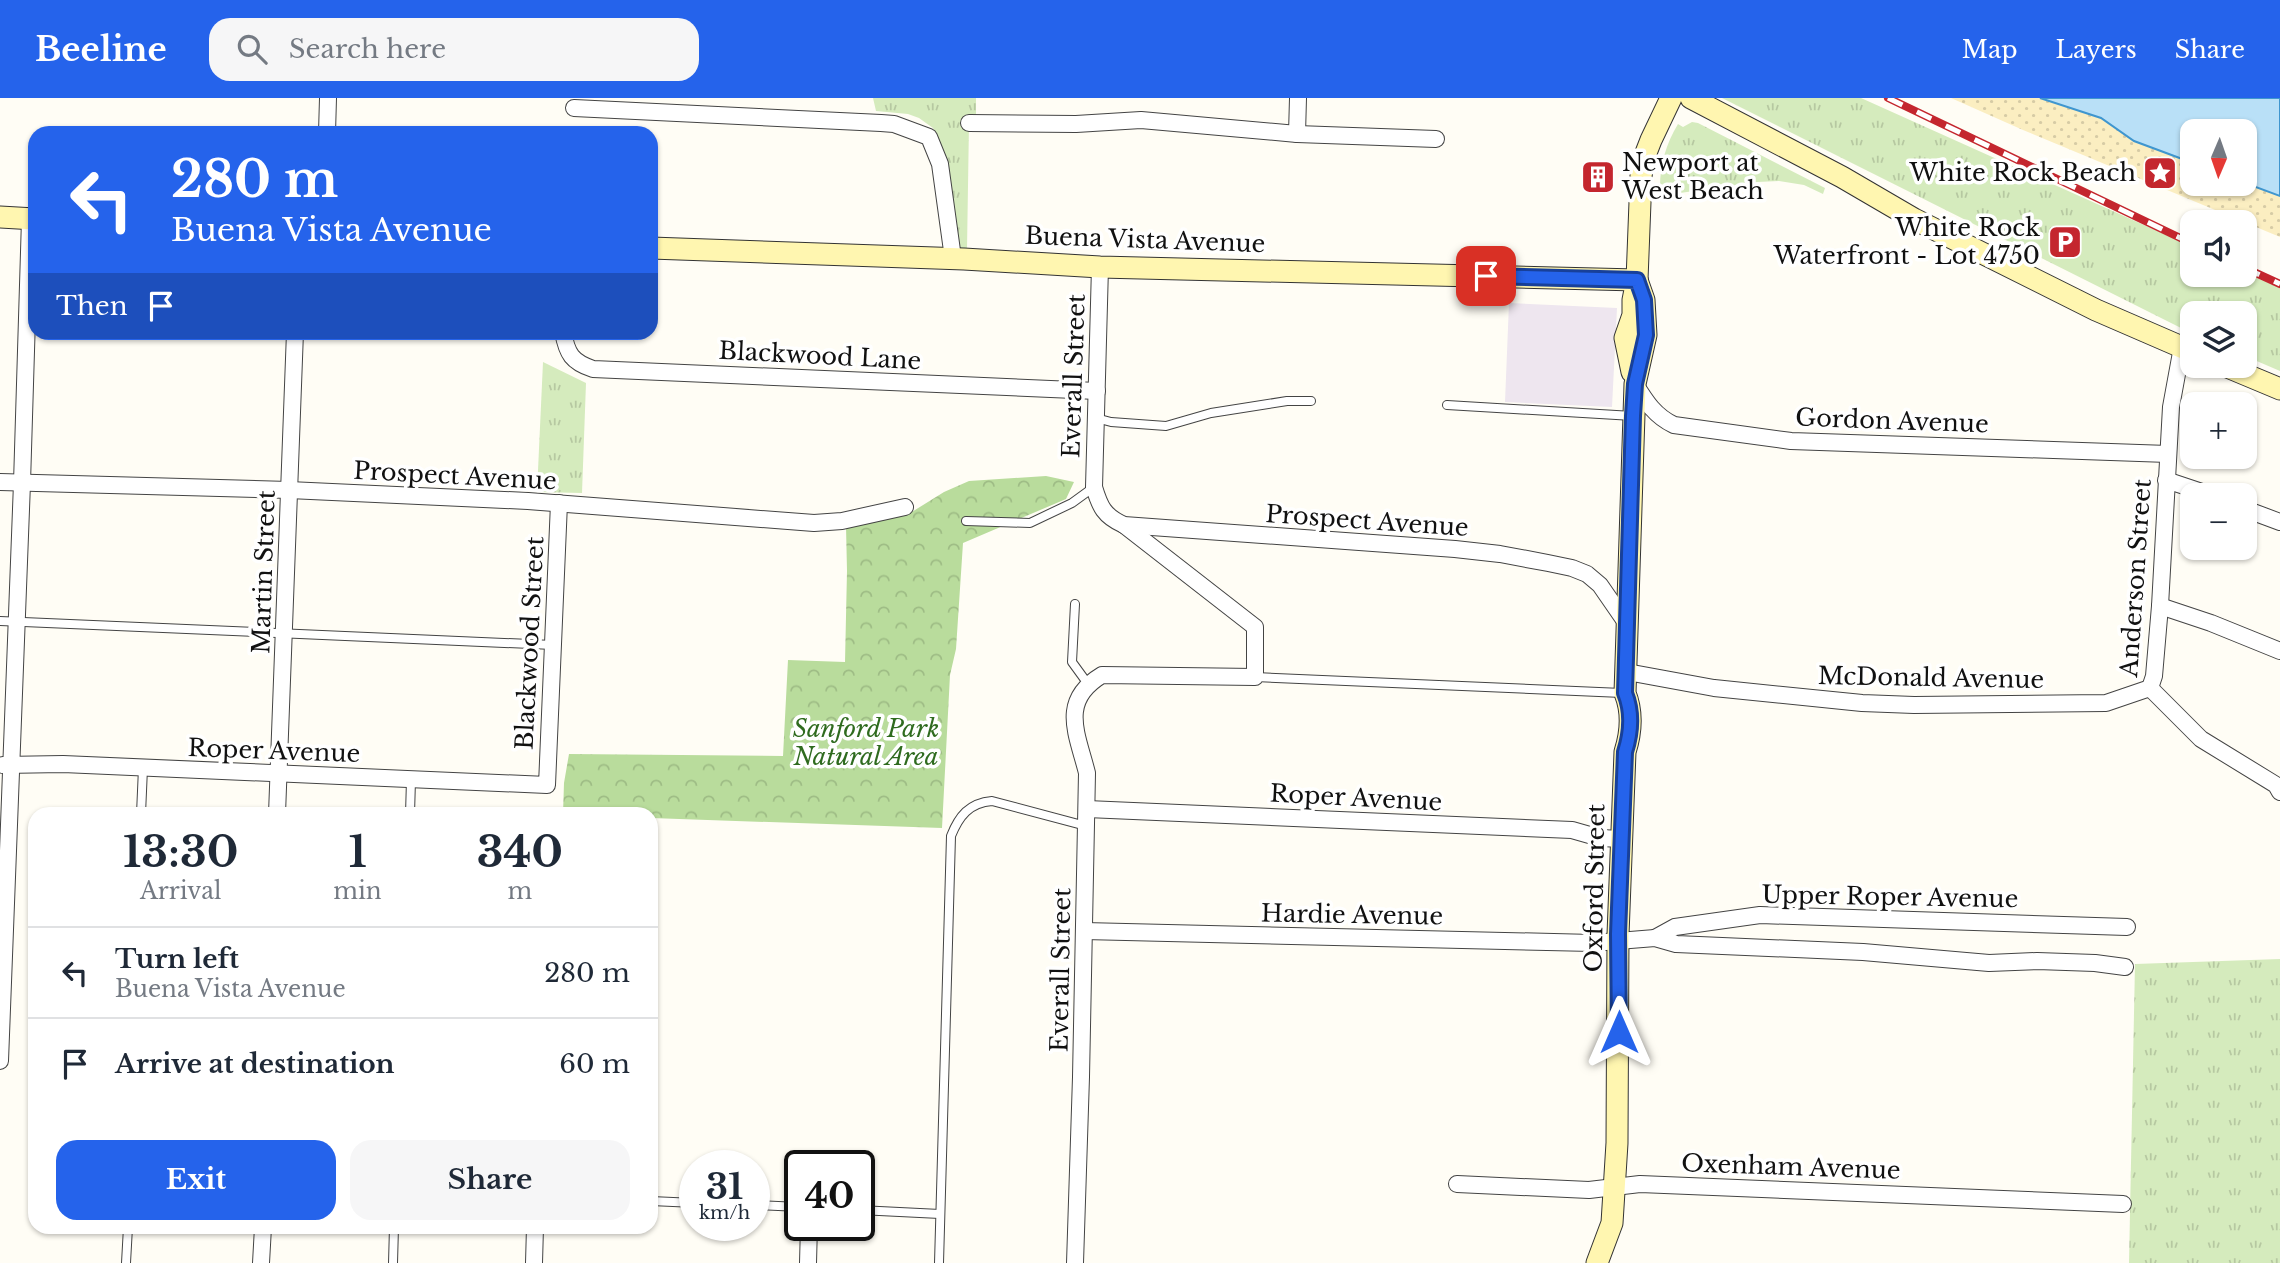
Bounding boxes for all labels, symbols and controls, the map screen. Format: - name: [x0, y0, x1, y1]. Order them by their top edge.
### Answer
- search box: [209, 18, 699, 81]
- text: Beeline: [35, 29, 167, 70]
- icon: search: [233, 30, 271, 68]
- text: Search here: [289, 33, 446, 65]
- text: Map: [1962, 35, 2018, 64]
- text: Layers: [2056, 35, 2137, 64]
- text: Share: [2175, 35, 2245, 64]
- north arrow: [2180, 119, 2258, 196]
- map controls: [2180, 119, 2257, 560]
- place label: Newport at West Beach: [1621, 148, 1764, 205]
- text: 280 m: [171, 149, 338, 210]
- icon: left: [56, 154, 147, 245]
- place icon: White Rock Beach: [2141, 154, 2179, 192]
- building icon: Newport at West Beach: [1579, 158, 1617, 196]
- place label: White Rock Beach: [1909, 158, 2136, 187]
- text: Buena Vista Avenue: [171, 210, 492, 250]
- button: sound: [2180, 210, 2257, 287]
- place label: White Rock Waterfront - Lot 4750: [1772, 213, 2040, 270]
- street label: Buena Vista Avenue: [1024, 221, 1266, 258]
- parking icon: White Rock Waterfront - Lot 4750: [2046, 223, 2084, 261]
- pin: [1456, 246, 1516, 306]
- icon: arrive: [1467, 257, 1505, 295]
- icon: arrive: [142, 287, 180, 325]
- text: Then: [56, 290, 128, 322]
- street label: Everall Street: [1056, 293, 1091, 459]
- button: layers: [2180, 301, 2257, 378]
- street label: Blackwood Lane: [718, 336, 922, 375]
- button: +: [2180, 392, 2257, 469]
- street label: Gordon Avenue: [1795, 403, 1989, 438]
- street label: Prospect Avenue: [353, 456, 557, 495]
- street label: Anderson Street: [2114, 478, 2157, 679]
- button: −: [2180, 483, 2257, 560]
- street label: Martin Street: [246, 490, 281, 654]
- street label: Prospect Avenue: [1264, 499, 1470, 542]
- street label: Blackwood Street: [509, 535, 550, 751]
- street label: McDonald Avenue: [1818, 661, 2044, 694]
- park label: Sanford Park Natural Area: [793, 714, 939, 771]
- street label: Roper Avenue: [187, 733, 361, 768]
- street label: Roper Avenue: [1269, 779, 1443, 816]
- street label: Oxford Street: [1579, 803, 1610, 973]
- text: 13:30: [123, 826, 238, 878]
- text: 1: [348, 826, 367, 878]
- text: 340: [477, 826, 563, 878]
- text: Arrival: [140, 877, 221, 905]
- text: min: [333, 877, 382, 905]
- text: m: [507, 877, 532, 905]
- street label: Upper Roper Avenue: [1761, 880, 2019, 913]
- street label: Everall Street: [1045, 888, 1076, 1052]
- street label: Hardie Avenue: [1261, 898, 1443, 931]
- text: Turn left: [115, 943, 239, 975]
- icon: left: [56, 954, 94, 992]
- text: 280 m: [544, 957, 630, 989]
- text: Buena Vista Avenue: [115, 975, 346, 1003]
- position arrow: [1582, 995, 1656, 1069]
- icon: arrive: [56, 1045, 94, 1083]
- text: Arrive at destination: [115, 1048, 395, 1080]
- text: 60 m: [559, 1048, 630, 1080]
- button: Exit: [56, 1140, 336, 1220]
- button: Share: [350, 1140, 630, 1220]
- street label: Oxenham Avenue: [1681, 1148, 1901, 1185]
- speed limit sign: 40: [784, 1150, 875, 1241]
- text: 31: [706, 1165, 743, 1208]
- text: km/h: [699, 1202, 750, 1224]

